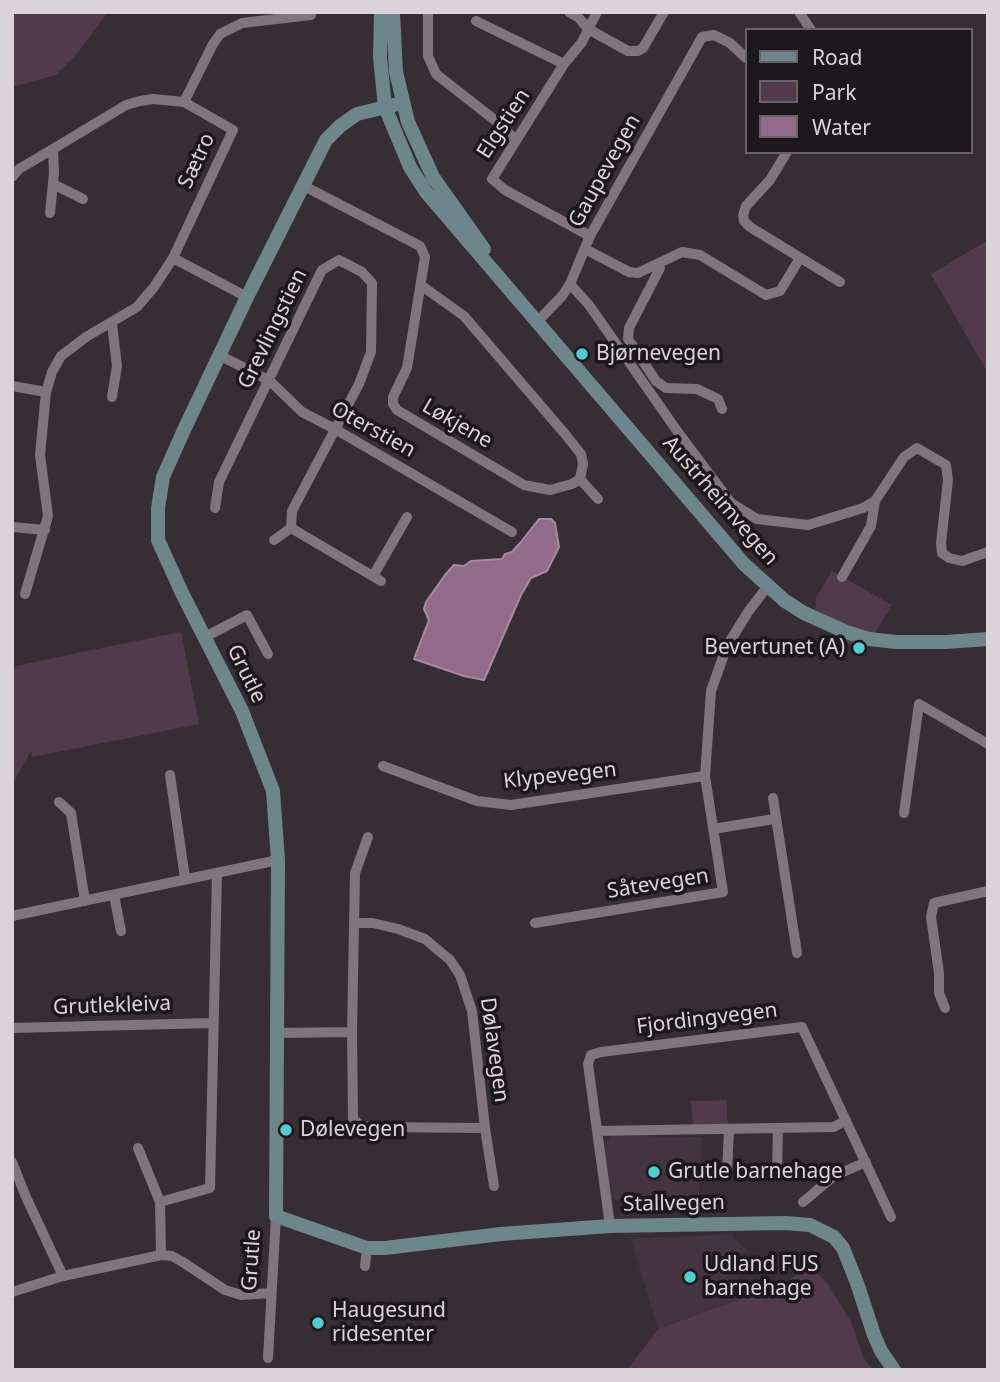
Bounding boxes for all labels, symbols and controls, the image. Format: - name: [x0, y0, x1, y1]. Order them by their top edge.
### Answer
- legend: [744, 28, 972, 154]
- text: Road: [812, 43, 862, 71]
- text: Park: [812, 78, 856, 106]
- street label: Elgstien: [472, 84, 536, 164]
- street label: Gaupevegen: [564, 110, 646, 232]
- text: Water: [812, 113, 871, 141]
- street label: Sætro: [173, 129, 221, 193]
- street label: Grevlingstien: [233, 265, 313, 393]
- place label: Bjørnevegen: [596, 341, 721, 367]
- marker: Bjørnevegen: [574, 346, 590, 362]
- street label: Løkjene: [417, 394, 497, 454]
- street label: Oterstien: [326, 397, 420, 463]
- street label: Austrheimvegen: [657, 431, 783, 571]
- place label: Bevertunet (A): [704, 635, 845, 661]
- marker: Bevertunet (A): [851, 640, 867, 656]
- street label: Grutle: [221, 641, 271, 707]
- street label: Klypevegen: [502, 758, 618, 794]
- street label: Såtevegen: [605, 864, 711, 904]
- street label: Grutlekleiva: [53, 991, 171, 1021]
- street label: Dølavegen: [474, 996, 514, 1104]
- street label: Fjordingvegen: [635, 998, 779, 1040]
- place label: Dølevegen: [300, 1117, 405, 1143]
- marker: Dølevegen: [278, 1122, 294, 1138]
- place label: Grutle barnehage: [668, 1159, 843, 1185]
- marker: Grutle barnehage: [646, 1164, 662, 1180]
- street label: Stallvegen: [623, 1191, 725, 1217]
- street label: Grutle: [237, 1228, 267, 1292]
- place label: Udland FUS barnehage: [704, 1252, 819, 1302]
- marker: Udland FUS barnehage: [682, 1269, 698, 1285]
- place label: Haugesund ridesenter: [332, 1298, 446, 1348]
- marker: Haugesund ridesenter: [310, 1315, 326, 1331]

